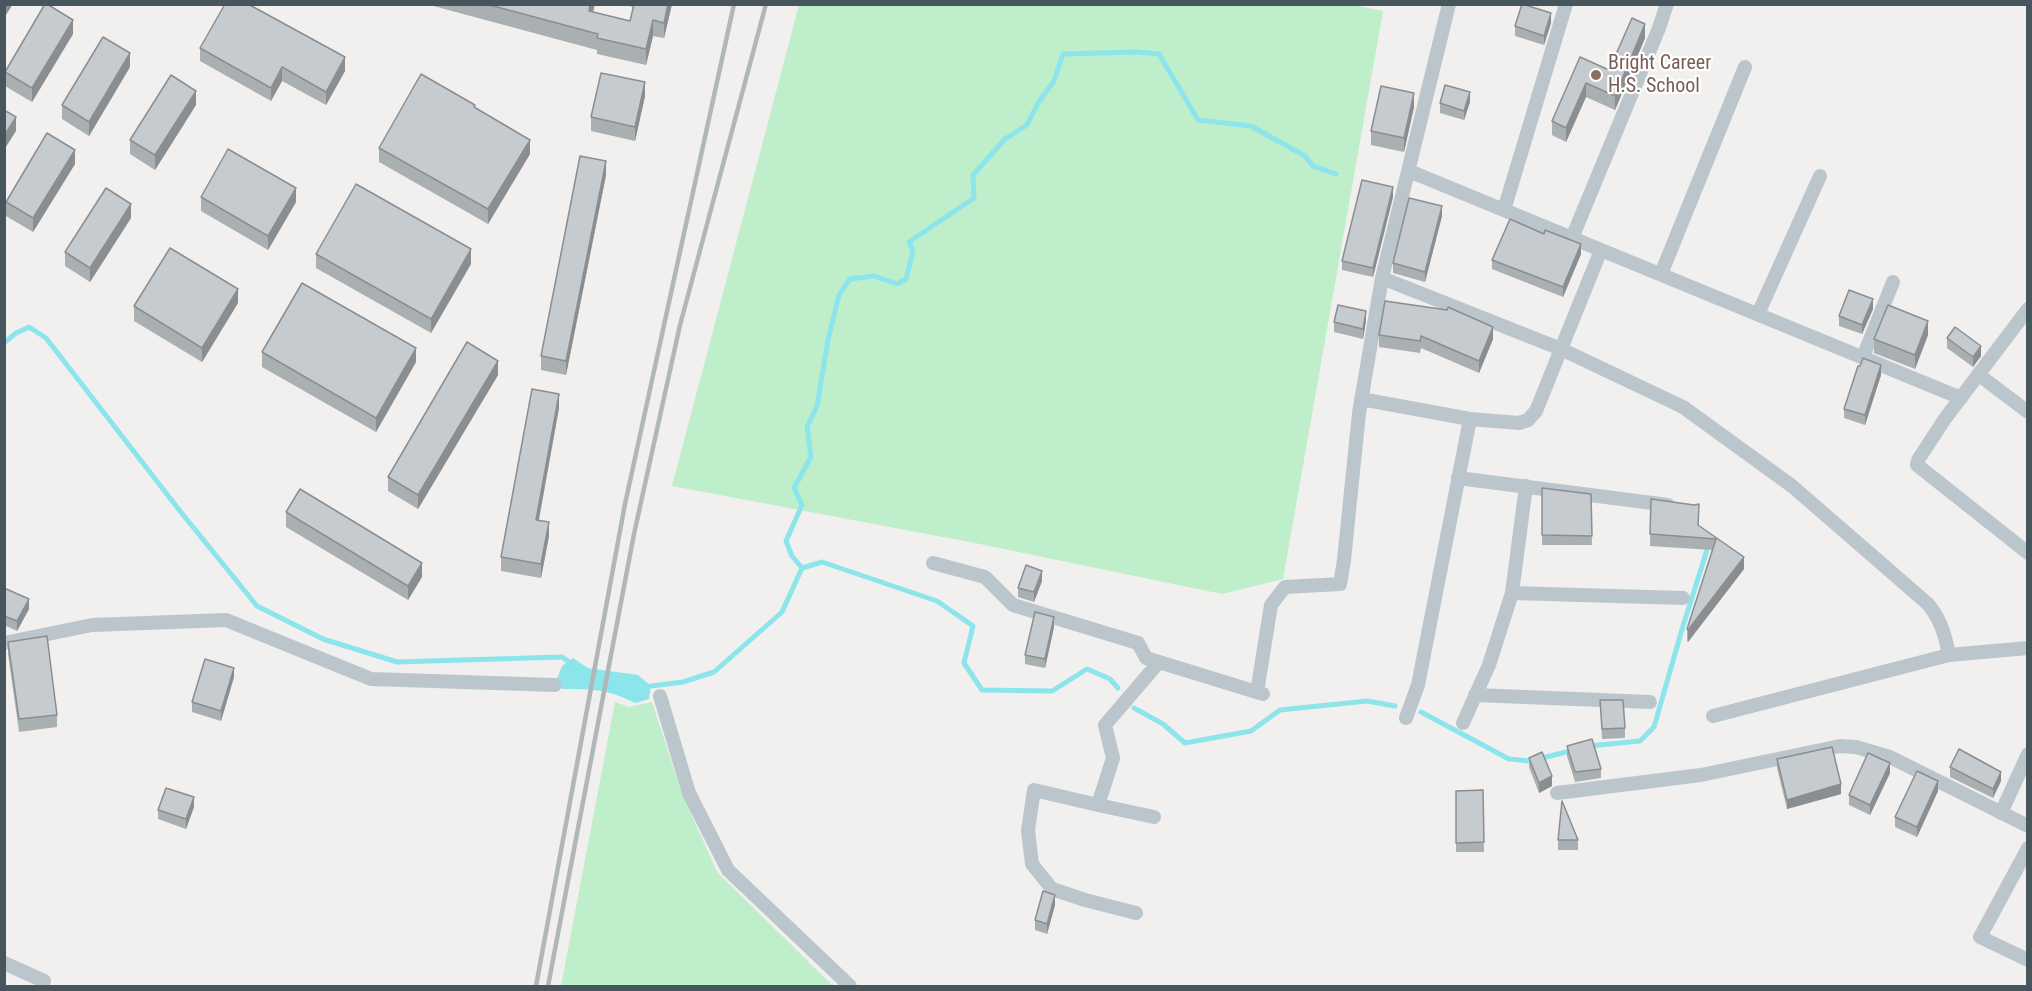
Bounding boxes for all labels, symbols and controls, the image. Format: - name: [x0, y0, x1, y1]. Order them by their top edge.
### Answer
- place label: Bright Career H.S. School: [1608, 52, 1711, 99]
- marker: Bright Career H.S. School: [1589, 68, 1603, 82]

